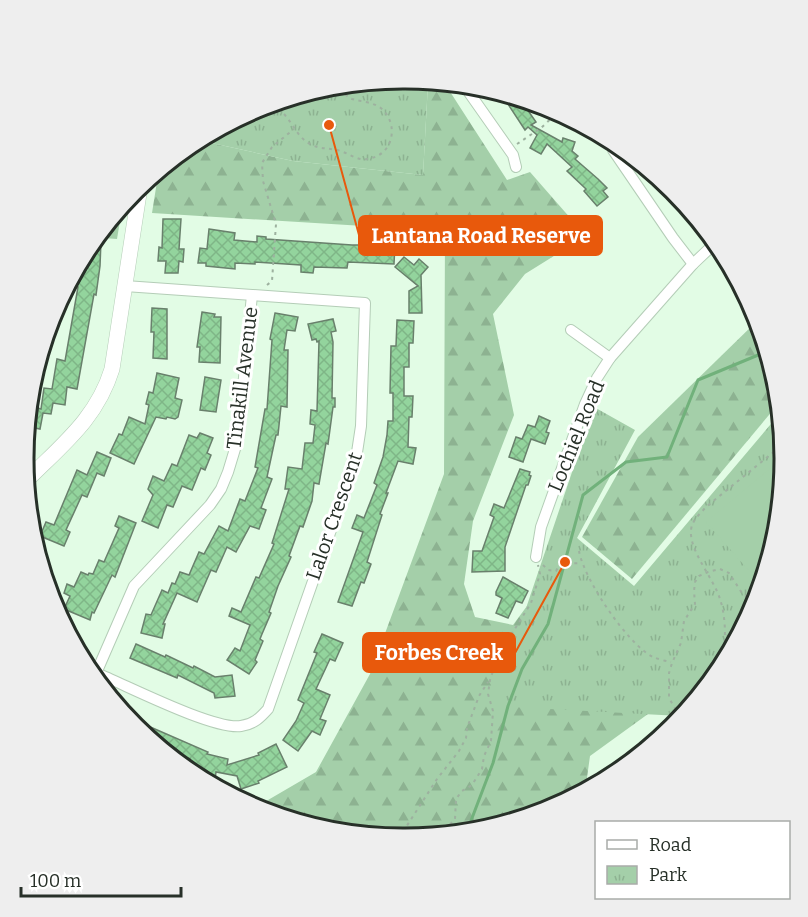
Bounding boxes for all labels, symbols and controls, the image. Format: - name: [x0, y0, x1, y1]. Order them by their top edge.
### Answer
- callout: Lantana Road Reserve: [359, 216, 602, 255]
- text: Lantana Road Reserve: [371, 223, 591, 249]
- street label: Tinakill Avenue: [221, 305, 263, 451]
- street label: Lochiel Road: [543, 377, 609, 495]
- street label: Lalor Crescent: [301, 449, 367, 583]
- callout: Forbes Creek: [363, 633, 515, 672]
- text: Forbes Creek: [375, 640, 504, 666]
- legend: [595, 821, 790, 899]
- text: Road: [649, 834, 692, 856]
- scale bar: [21, 860, 182, 898]
- text: Park: [649, 864, 688, 886]
- text: 100 m: [30, 870, 81, 892]

